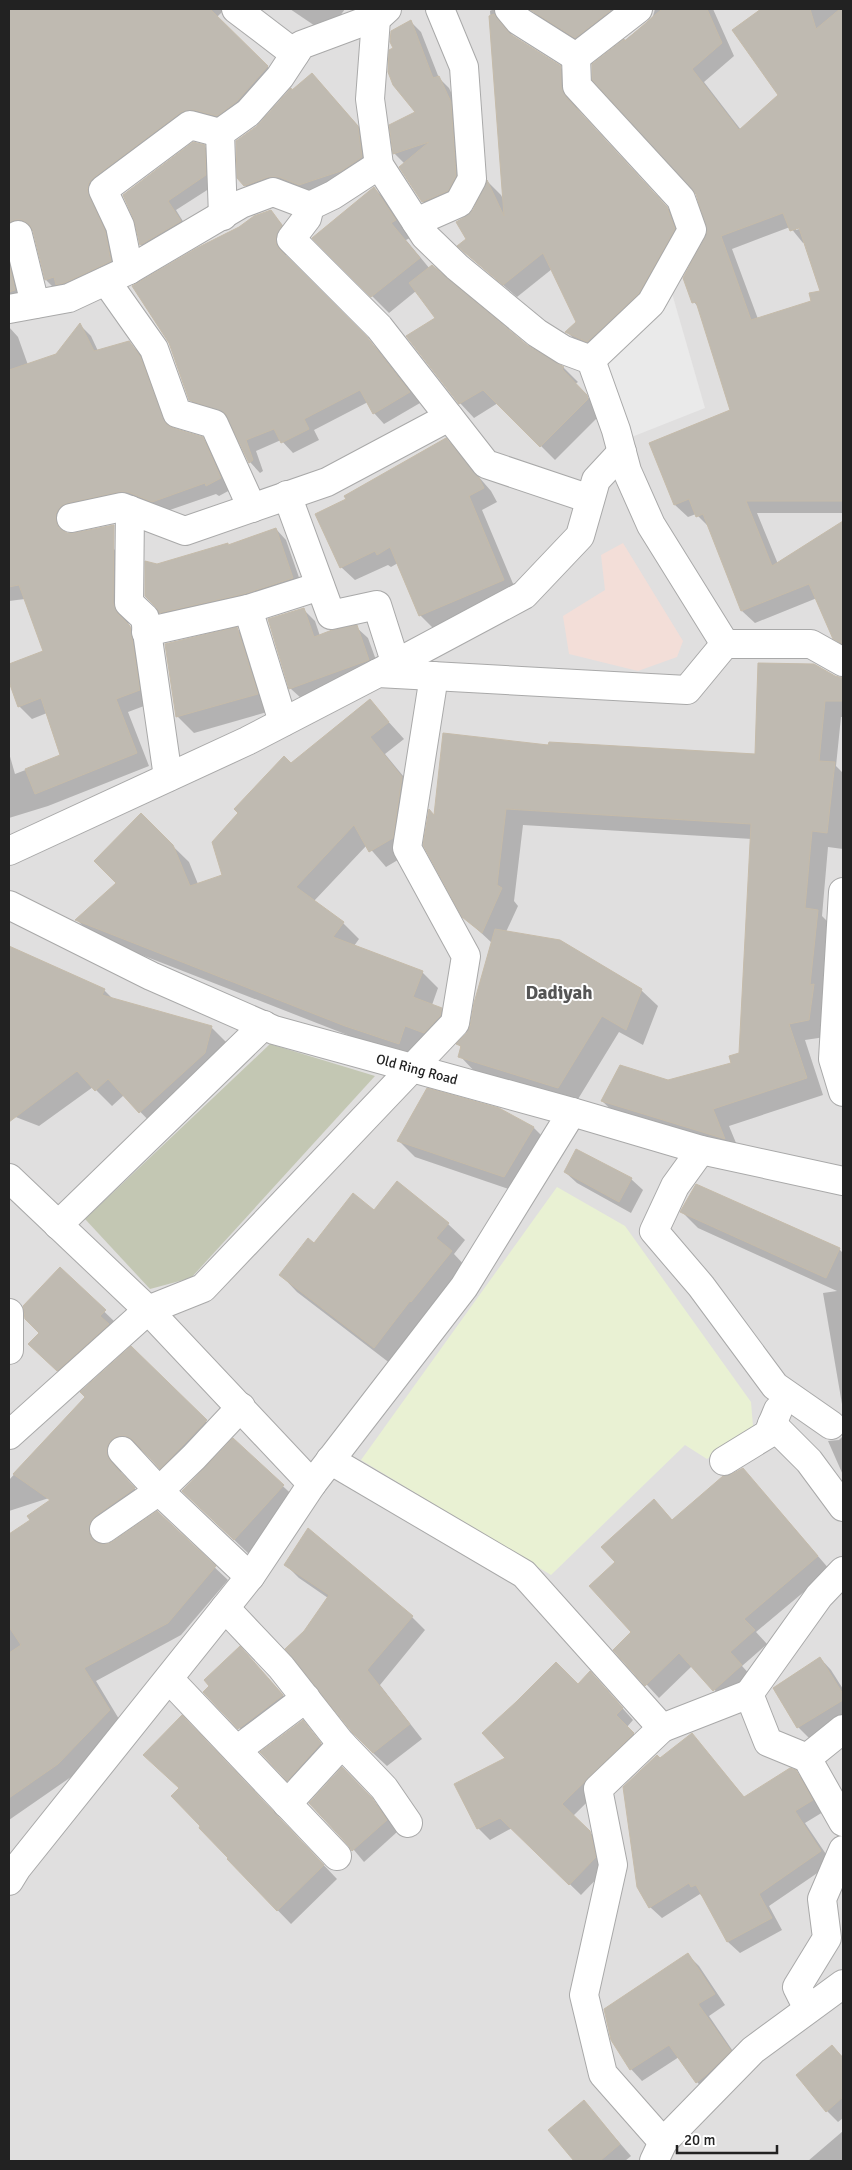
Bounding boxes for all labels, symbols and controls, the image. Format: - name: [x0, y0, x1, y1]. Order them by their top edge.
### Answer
- district label: Dadiyah: [525, 981, 593, 1005]
- street label: Old Ring Road: [374, 1050, 460, 1089]
- scale bar: [677, 2122, 777, 2154]
- text: 20 m: [684, 2131, 715, 2149]

